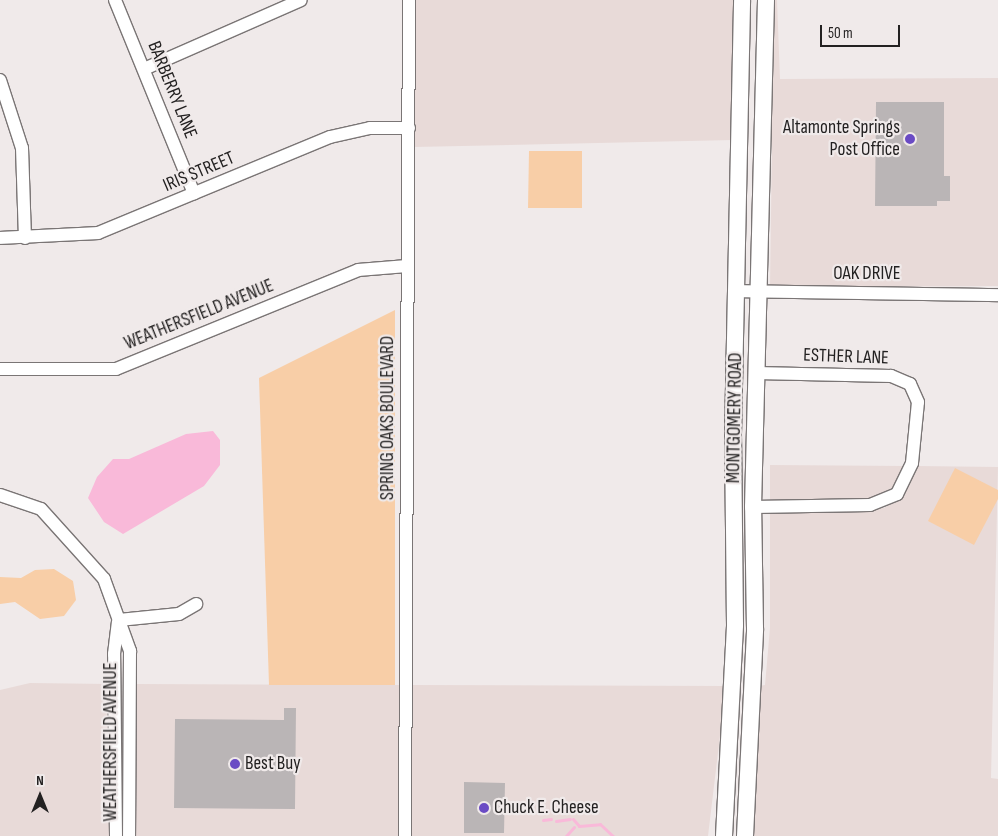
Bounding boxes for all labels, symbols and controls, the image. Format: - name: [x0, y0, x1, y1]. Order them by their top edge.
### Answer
- scale bar: [823, 15, 903, 47]
- text: 50 m: [828, 24, 853, 43]
- street label: BARBERRY LANE: [142, 38, 202, 142]
- place label: Altamonte Springs Post Office: [783, 117, 900, 161]
- marker: Altamonte Springs Post Office: [904, 133, 916, 145]
- street label: IRIS STREET: [160, 147, 238, 197]
- street label: OAK DRIVE: [833, 263, 901, 285]
- street label: WEATHERSFIELD AVENUE: [121, 275, 277, 355]
- street label: SPRING OAKS BOULEVARD: [377, 336, 399, 500]
- street label: ESTHER LANE: [803, 344, 889, 370]
- street label: MONTGOMERY ROAD: [722, 353, 748, 483]
- street label: WEATHERSFIELD AVENUE: [100, 663, 122, 821]
- place label: Best Buy: [245, 753, 300, 775]
- marker: Best Buy: [229, 758, 241, 770]
- north arrow: [15, 771, 65, 821]
- text: N: [36, 772, 44, 789]
- place label: Chuck E. Cheese: [494, 797, 599, 819]
- marker: Chuck E. Cheese: [478, 802, 490, 814]

